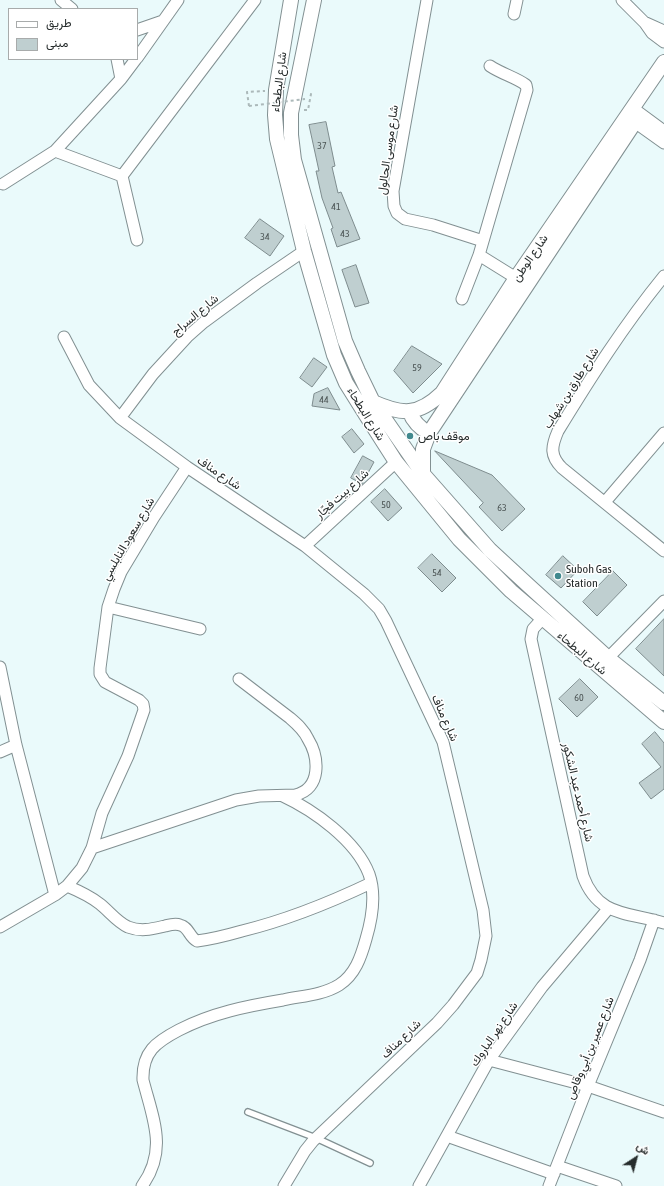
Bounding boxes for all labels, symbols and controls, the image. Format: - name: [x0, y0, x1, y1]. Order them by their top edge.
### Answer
- legend: [8, 8, 138, 60]
- text: طريق: [46, 16, 71, 30]
- text: مبنى: [46, 36, 68, 50]
- street label: شارع البطحاء: [268, 51, 290, 113]
- street label: شارع موسى الحالول: [375, 104, 401, 196]
- house number: 37: [317, 140, 327, 152]
- house number: 41: [331, 201, 341, 213]
- house number: 43: [340, 228, 350, 240]
- house number: 34: [260, 231, 270, 243]
- street label: شارع الوطن: [509, 232, 551, 284]
- street label: شارع السراج: [169, 291, 221, 339]
- street label: شارع طارق بن شهاب: [540, 345, 602, 431]
- house number: 59: [412, 362, 422, 374]
- street label: شارع البطحاء: [344, 385, 388, 443]
- house number: 44: [319, 394, 329, 406]
- place label: موقف باص: [418, 429, 470, 443]
- marker: موقف باص: [405, 431, 415, 441]
- street label: شارع مناف: [194, 453, 244, 493]
- street label: شارع بيت فجّار: [312, 466, 372, 522]
- street label: شارع سعود النابلسي: [98, 495, 158, 583]
- house number: 50: [381, 499, 391, 511]
- house number: 63: [497, 502, 507, 514]
- place label: Suboh Gas Station: [566, 562, 612, 590]
- house number: 54: [432, 567, 442, 579]
- marker: Suboh Gas Station: [553, 571, 563, 581]
- street label: شارع البطحاء: [554, 628, 610, 678]
- street label: شارع مناف: [428, 692, 462, 744]
- house number: 60: [574, 692, 584, 704]
- street label: شارع أحمد عبد الشكور: [560, 741, 596, 843]
- street label: شارع عمير بن أبي وقاص: [563, 994, 617, 1102]
- street label: شارع نهر الباروك: [467, 999, 521, 1069]
- street label: شارع مناف: [378, 1017, 424, 1061]
- north arrow: [616, 1138, 656, 1178]
- text: ش: [634, 1140, 652, 1157]

